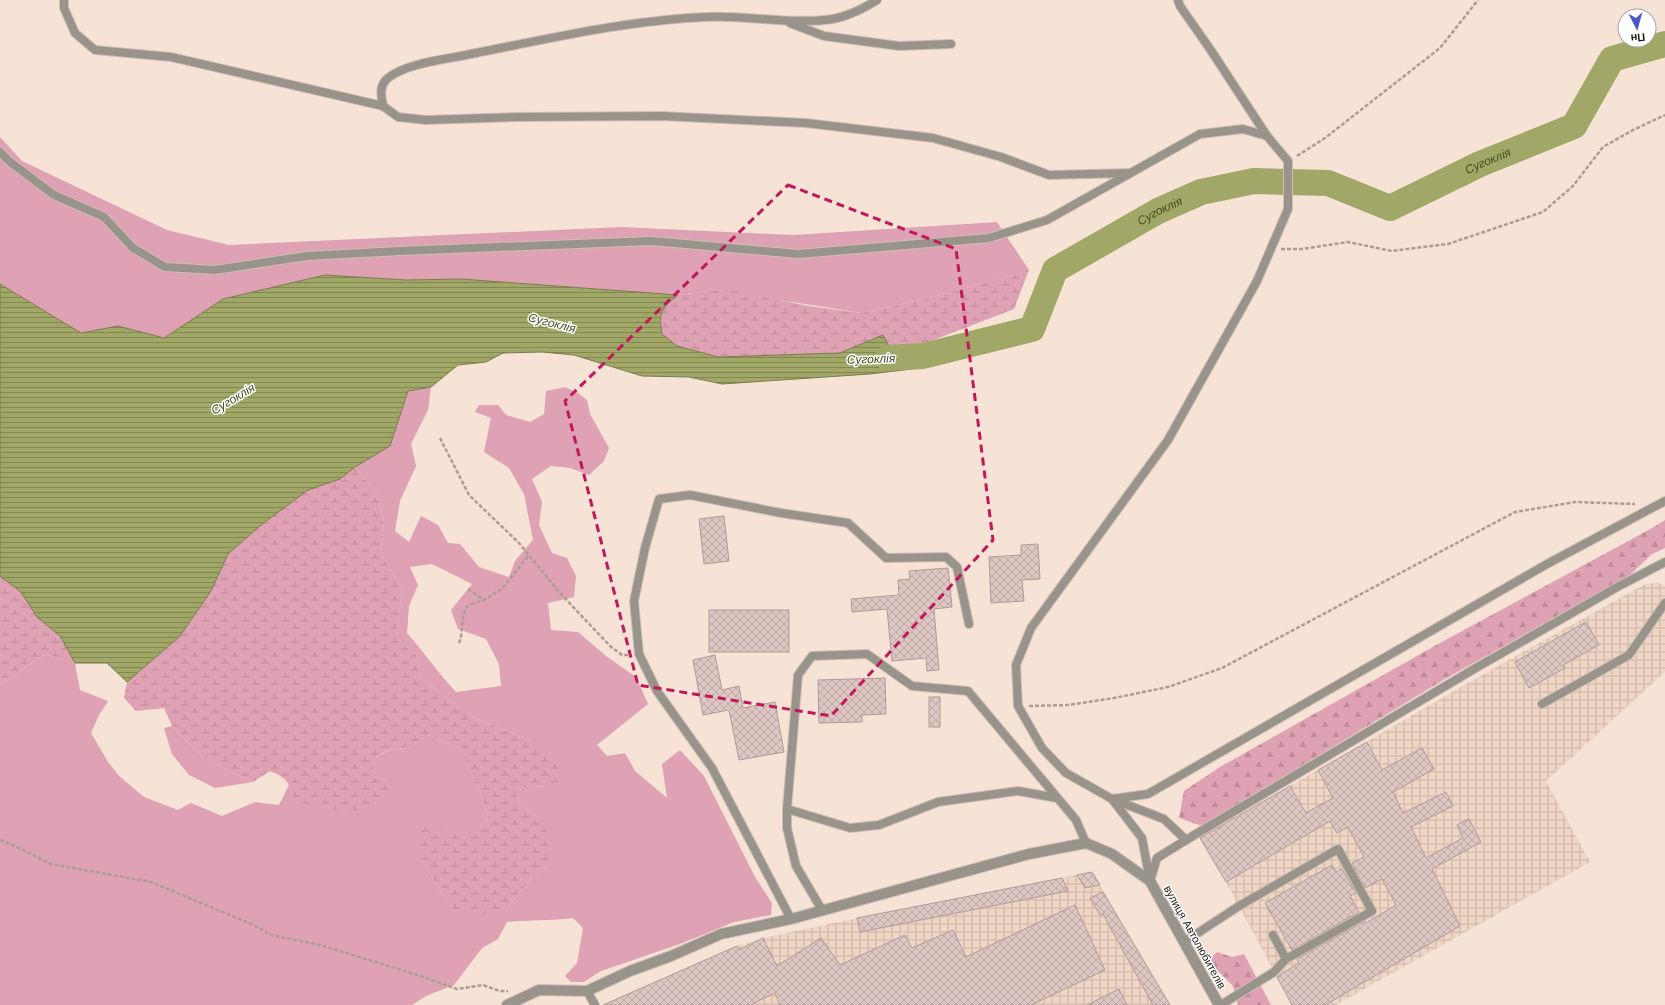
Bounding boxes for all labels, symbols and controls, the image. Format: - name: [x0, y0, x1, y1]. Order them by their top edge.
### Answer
- north arrow: [1617, 8, 1657, 48]
- text: Пн: [1630, 30, 1646, 45]
- water label: Сугоклія: [1463, 145, 1513, 177]
- water label: Сугоклія: [1135, 194, 1185, 228]
- water label: Сугоклія: [527, 310, 578, 336]
- water label: Сугоклія: [847, 351, 896, 367]
- water label: Сугоклія: [209, 380, 258, 417]
- street label: вулиця Автолюбителів: [1161, 884, 1228, 991]

